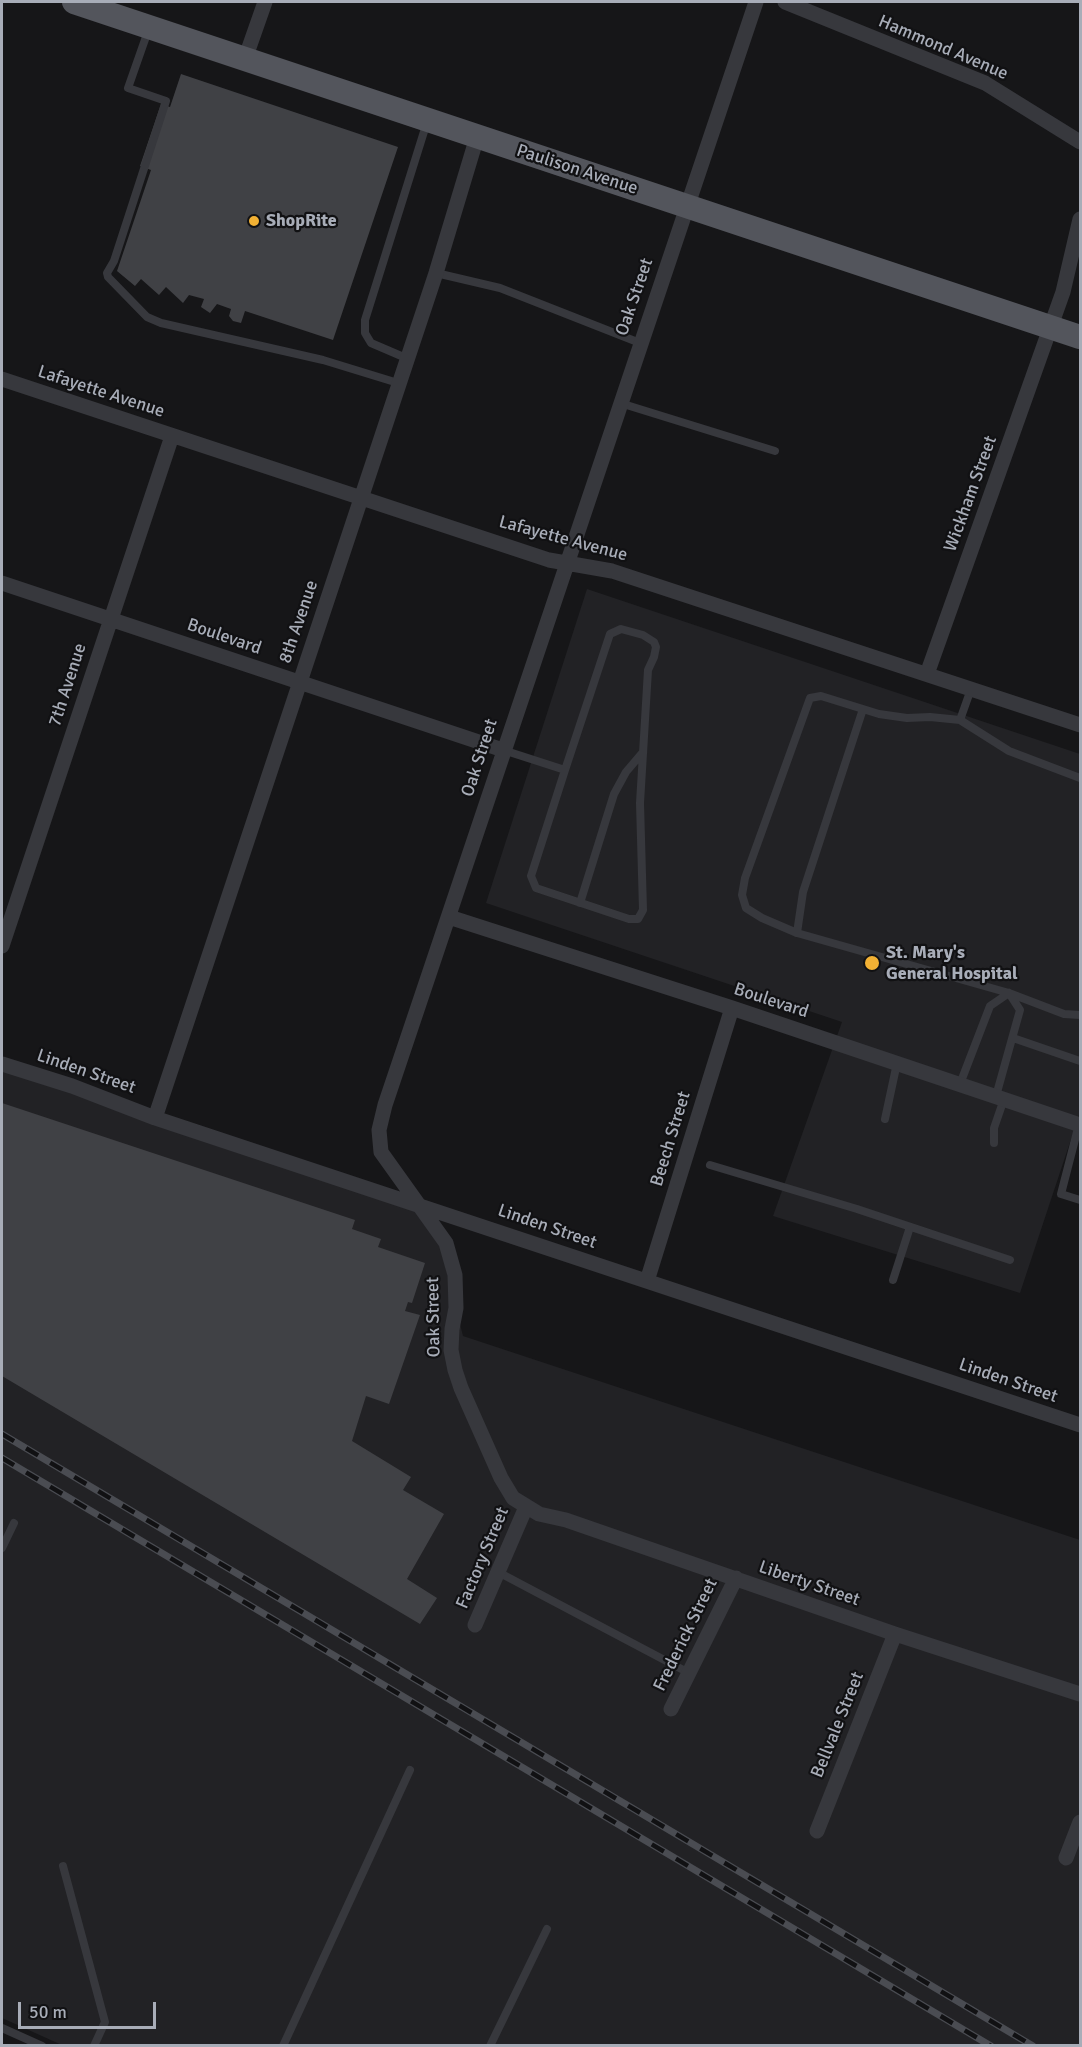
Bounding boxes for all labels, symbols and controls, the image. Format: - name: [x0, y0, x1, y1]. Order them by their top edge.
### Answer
- street label: Hammond Avenue: [875, 11, 1011, 85]
- street label: Paulison Avenue: [514, 140, 640, 200]
- place label: ShopRite: [266, 210, 337, 232]
- marker: ShopRite: [247, 214, 261, 228]
- street label: Oak Street: [612, 255, 658, 339]
- street label: Lafayette Avenue: [35, 361, 167, 423]
- street label: Wickham Street: [940, 433, 1002, 555]
- street label: Lafayette Avenue: [496, 511, 630, 567]
- street label: 8th Avenue: [275, 578, 323, 666]
- street label: Boulevard: [184, 614, 264, 660]
- street label: 7th Avenue: [44, 641, 92, 729]
- street label: Oak Street: [457, 716, 503, 800]
- place label: St. Mary's General Hospital: [886, 942, 1018, 984]
- marker: St. Mary's General Hospital: [863, 954, 881, 972]
- street label: Boulevard: [731, 979, 811, 1023]
- street label: Linden Street: [34, 1045, 138, 1099]
- street label: Beech Street: [646, 1089, 696, 1189]
- street label: Linden Street: [495, 1200, 599, 1254]
- street label: Oak Street: [422, 1277, 446, 1357]
- street label: Linden Street: [956, 1354, 1060, 1408]
- street label: Factory Street: [452, 1504, 514, 1612]
- street label: Liberty Street: [756, 1557, 862, 1611]
- street label: Frederick Street: [649, 1575, 723, 1695]
- street label: Bellvale Street: [807, 1669, 869, 1781]
- scale bar: [21, 1990, 159, 2028]
- text: 50 m: [29, 2001, 67, 2023]

